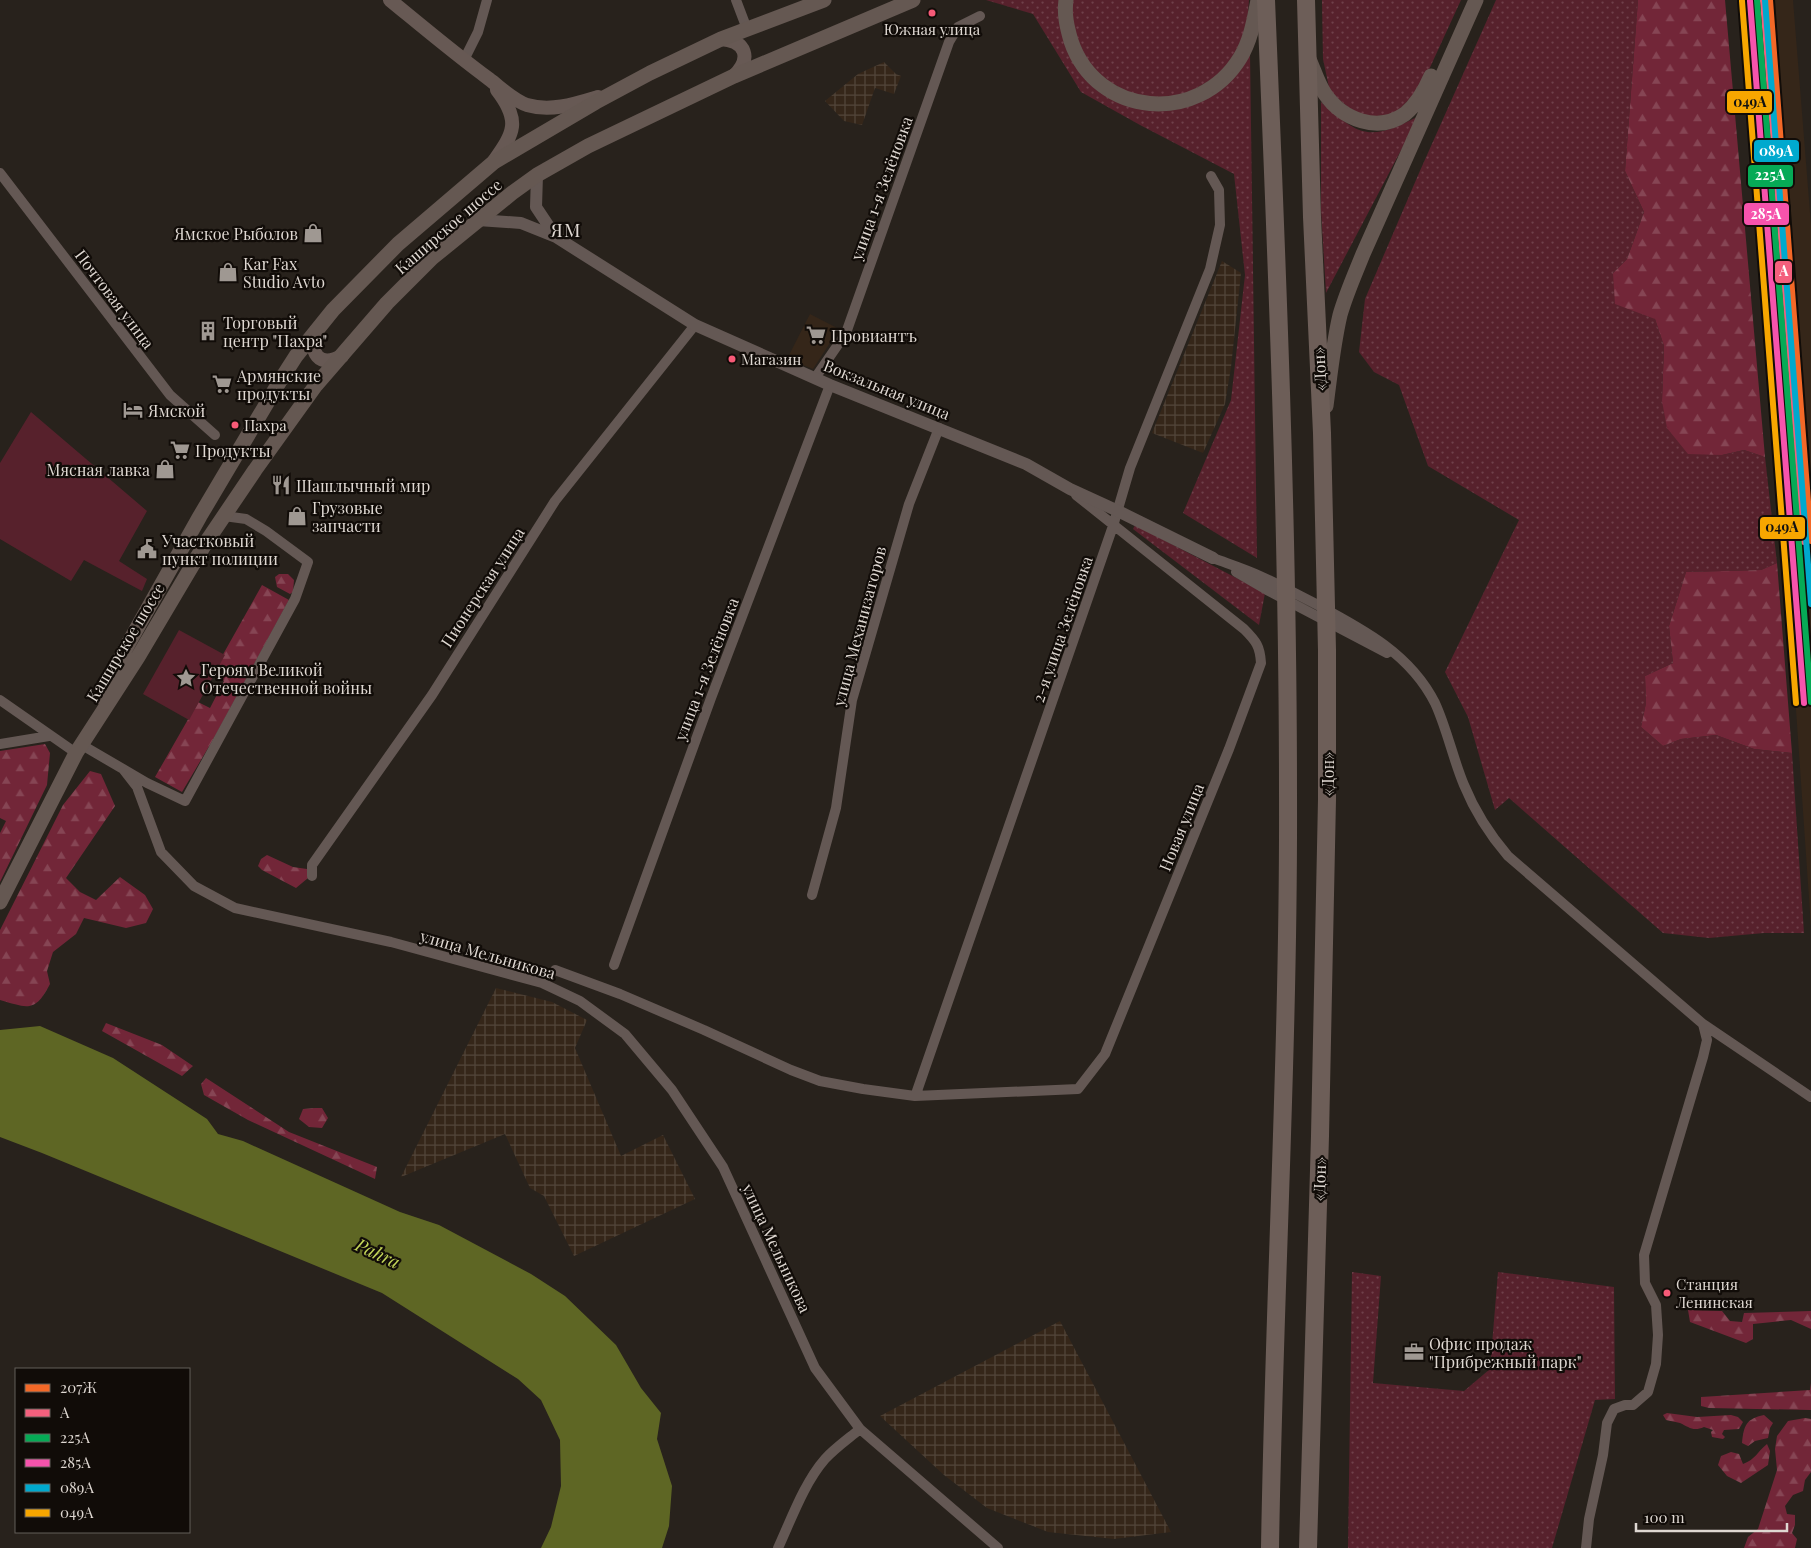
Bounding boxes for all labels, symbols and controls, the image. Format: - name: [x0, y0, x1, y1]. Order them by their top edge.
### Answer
- marker: Южная улица: [927, 8, 937, 18]
- place label: Южная улица: [884, 19, 981, 39]
- line badge: 049А: [1726, 90, 1773, 114]
- text: 049А: [1733, 92, 1767, 111]
- street label: улица 1-я Зелёновка: [845, 113, 917, 264]
- line badge: 089А: [1753, 139, 1800, 163]
- text: 089А: [1759, 141, 1794, 160]
- line badge: 225А: [1747, 164, 1794, 188]
- text: 225А: [1755, 165, 1786, 184]
- street label: Каширское шоссе: [390, 174, 506, 278]
- line badge: 285А: [1743, 202, 1790, 226]
- text: 285А: [1751, 204, 1782, 223]
- district label: ЯМ: [550, 216, 581, 242]
- shop icon: Ямское Рыболов: [302, 222, 324, 244]
- place label: Ямское Рыболов: [173, 223, 298, 244]
- street label: Почтовая улица: [71, 245, 159, 353]
- place label: Kar Fax Studio Avto: [243, 253, 325, 292]
- line badge: A: [1774, 260, 1793, 284]
- shop icon: Kar Fax Studio Avto: [217, 261, 239, 283]
- text: A: [1778, 261, 1789, 280]
- place label: Торговый центр "Пахра": [223, 312, 327, 351]
- building icon: Торговый центр "Пахра": [197, 320, 219, 342]
- supermarket icon: Провиантъ: [805, 324, 827, 346]
- place label: Провиантъ: [831, 325, 917, 346]
- street label: «Дон»: [1307, 346, 1331, 392]
- place label: Магазин: [741, 349, 801, 369]
- marker: Магазин: [727, 354, 737, 364]
- street label: Вокзальная улица: [821, 354, 953, 424]
- place label: Армянские продукты: [236, 365, 321, 404]
- supermarket icon: Армянские продукты: [211, 373, 233, 395]
- hotel icon: Ямской: [122, 399, 144, 421]
- place label: Ямской: [147, 400, 205, 421]
- place label: Пахра: [244, 415, 287, 435]
- marker: Пахра: [230, 420, 240, 430]
- supermarket icon: Продукты: [169, 439, 191, 461]
- place label: Продукты: [195, 440, 271, 461]
- shop icon: Мясная лавка: [154, 458, 176, 480]
- place label: Мясная лавка: [47, 459, 150, 480]
- restaurant icon: Шашлычный мир: [270, 474, 292, 496]
- place label: Шашлычный мир: [296, 475, 430, 496]
- place label: Грузовые запчасти: [312, 497, 383, 536]
- shop icon: Грузовые запчасти: [286, 505, 308, 527]
- line badge: 049А: [1759, 516, 1806, 540]
- text: 049А: [1765, 517, 1799, 536]
- street label: Пионерская улица: [435, 523, 529, 651]
- place label: Участковый пункт полиции: [161, 530, 278, 569]
- public building icon: Участковый пункт полиции: [136, 538, 158, 560]
- street label: улица Механизаторов: [827, 544, 891, 709]
- street label: 2-я улица Зелёновка: [1027, 553, 1097, 705]
- street label: Каширское шоссе: [81, 579, 169, 705]
- street label: улица 1-я Зелёновка: [669, 595, 743, 744]
- place label: Героям Великой Отечественной войны: [201, 659, 372, 698]
- place icon: Героям Великой Отечественной войны: [175, 667, 197, 689]
- street label: «Дон»: [1317, 752, 1338, 796]
- street label: Новая улица: [1154, 780, 1208, 874]
- street label: улица Мельникова: [417, 924, 558, 983]
- street label: «Дон»: [1308, 1156, 1330, 1202]
- street label: улица Мельникова: [737, 1179, 816, 1316]
- water label: Pahra: [351, 1232, 404, 1274]
- place label: Станция Ленинская: [1675, 1274, 1753, 1312]
- marker: Станция Ленинская: [1662, 1288, 1672, 1298]
- place label: Офис продаж "Прибрежный парк": [1429, 1333, 1581, 1372]
- office icon: Офис продаж "Прибрежный парк": [1403, 1341, 1425, 1363]
- legend: [15, 1368, 190, 1533]
- text: 207Ж: [60, 1377, 97, 1397]
- text: A: [59, 1402, 70, 1422]
- text: 225А: [60, 1427, 91, 1447]
- text: 285А: [60, 1452, 91, 1472]
- text: 089А: [60, 1477, 94, 1497]
- scale bar: [1636, 1500, 1787, 1532]
- text: 049А: [60, 1502, 94, 1522]
- text: 100 m: [1644, 1507, 1685, 1527]

